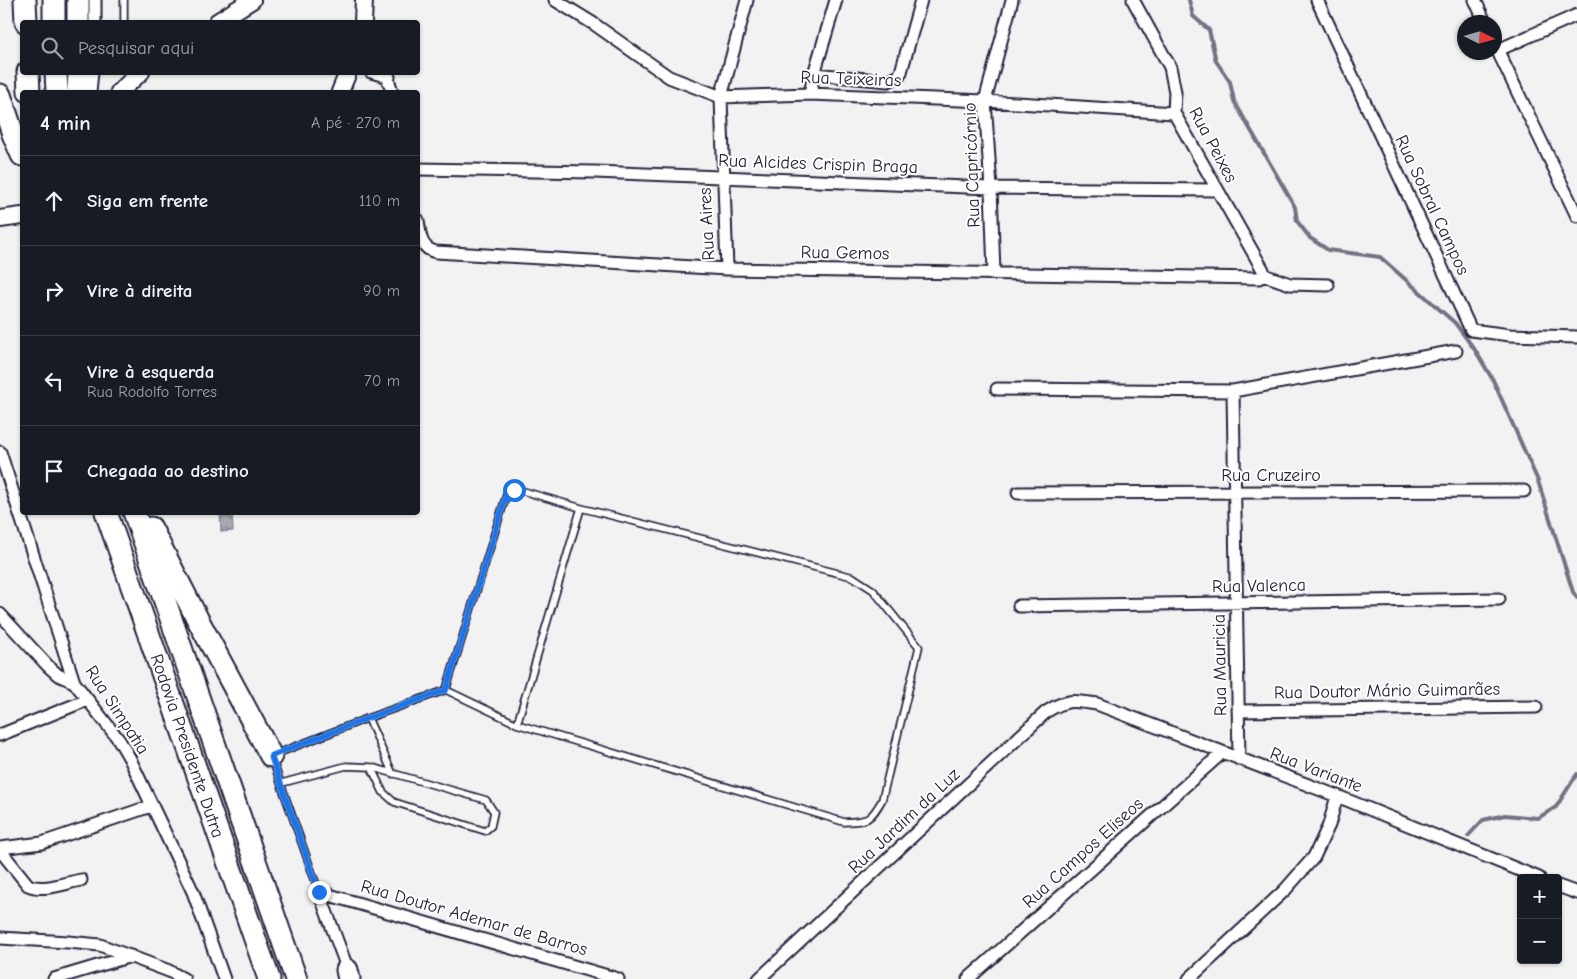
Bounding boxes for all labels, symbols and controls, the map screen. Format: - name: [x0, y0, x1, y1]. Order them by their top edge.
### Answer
- north arrow: [1457, 15, 1502, 60]
- search box: [20, 20, 420, 75]
- icon: search: [38, 34, 66, 62]
- text: Pesquisar aqui: [78, 37, 194, 59]
- street label: Rua Teixeiras: [800, 67, 902, 91]
- street label: Rua Capricórnio: [959, 102, 985, 228]
- street label: Rua Peixes: [1184, 104, 1242, 186]
- text: 4 min: [40, 111, 91, 135]
- text: A pé · 270 m: [311, 114, 400, 132]
- street label: Rua Sobral Campos: [1390, 132, 1474, 278]
- street label: Rua Alcides Crispin Braga: [718, 150, 918, 178]
- icon: ahead: [40, 187, 68, 215]
- street label: Rua Aires: [695, 187, 719, 261]
- text: Siga em frente: [87, 190, 208, 212]
- text: 110 m: [359, 192, 400, 210]
- street label: Rua Gemos: [800, 242, 890, 264]
- icon: right: [40, 277, 68, 305]
- text: Vire à direita: [87, 280, 192, 302]
- text: 90 m: [363, 282, 400, 300]
- text: Vire à esquerda: [87, 361, 214, 383]
- icon: left: [40, 367, 68, 395]
- text: 70 m: [364, 372, 400, 390]
- text: Rua Rodolfo Torres: [87, 383, 217, 401]
- icon: arrive: [40, 457, 68, 485]
- text: Chegada ao destino: [87, 460, 249, 482]
- street label: Rua Cruzeiro: [1221, 465, 1321, 486]
- route start: [503, 479, 526, 502]
- street label: Rua Valenca: [1212, 575, 1306, 597]
- street label: Rua Mauricia: [1209, 614, 1231, 716]
- street label: Rodovia Presidente Dutra: [146, 651, 228, 841]
- street label: Rua Simpatia: [81, 662, 153, 758]
- street label: Rua Doutor Mário Guimarães: [1274, 679, 1500, 703]
- street label: Rua Variante: [1267, 743, 1365, 797]
- street label: Rua Jardim da Luz: [844, 764, 964, 878]
- street label: Rua Campos Eliseos: [1018, 793, 1148, 913]
- map controls: [1517, 874, 1562, 964]
- button: +: [1517, 874, 1562, 919]
- street label: Rua Doutor Ademar de Barros: [358, 876, 590, 960]
- route end: [308, 881, 331, 904]
- button: −: [1517, 919, 1562, 964]

